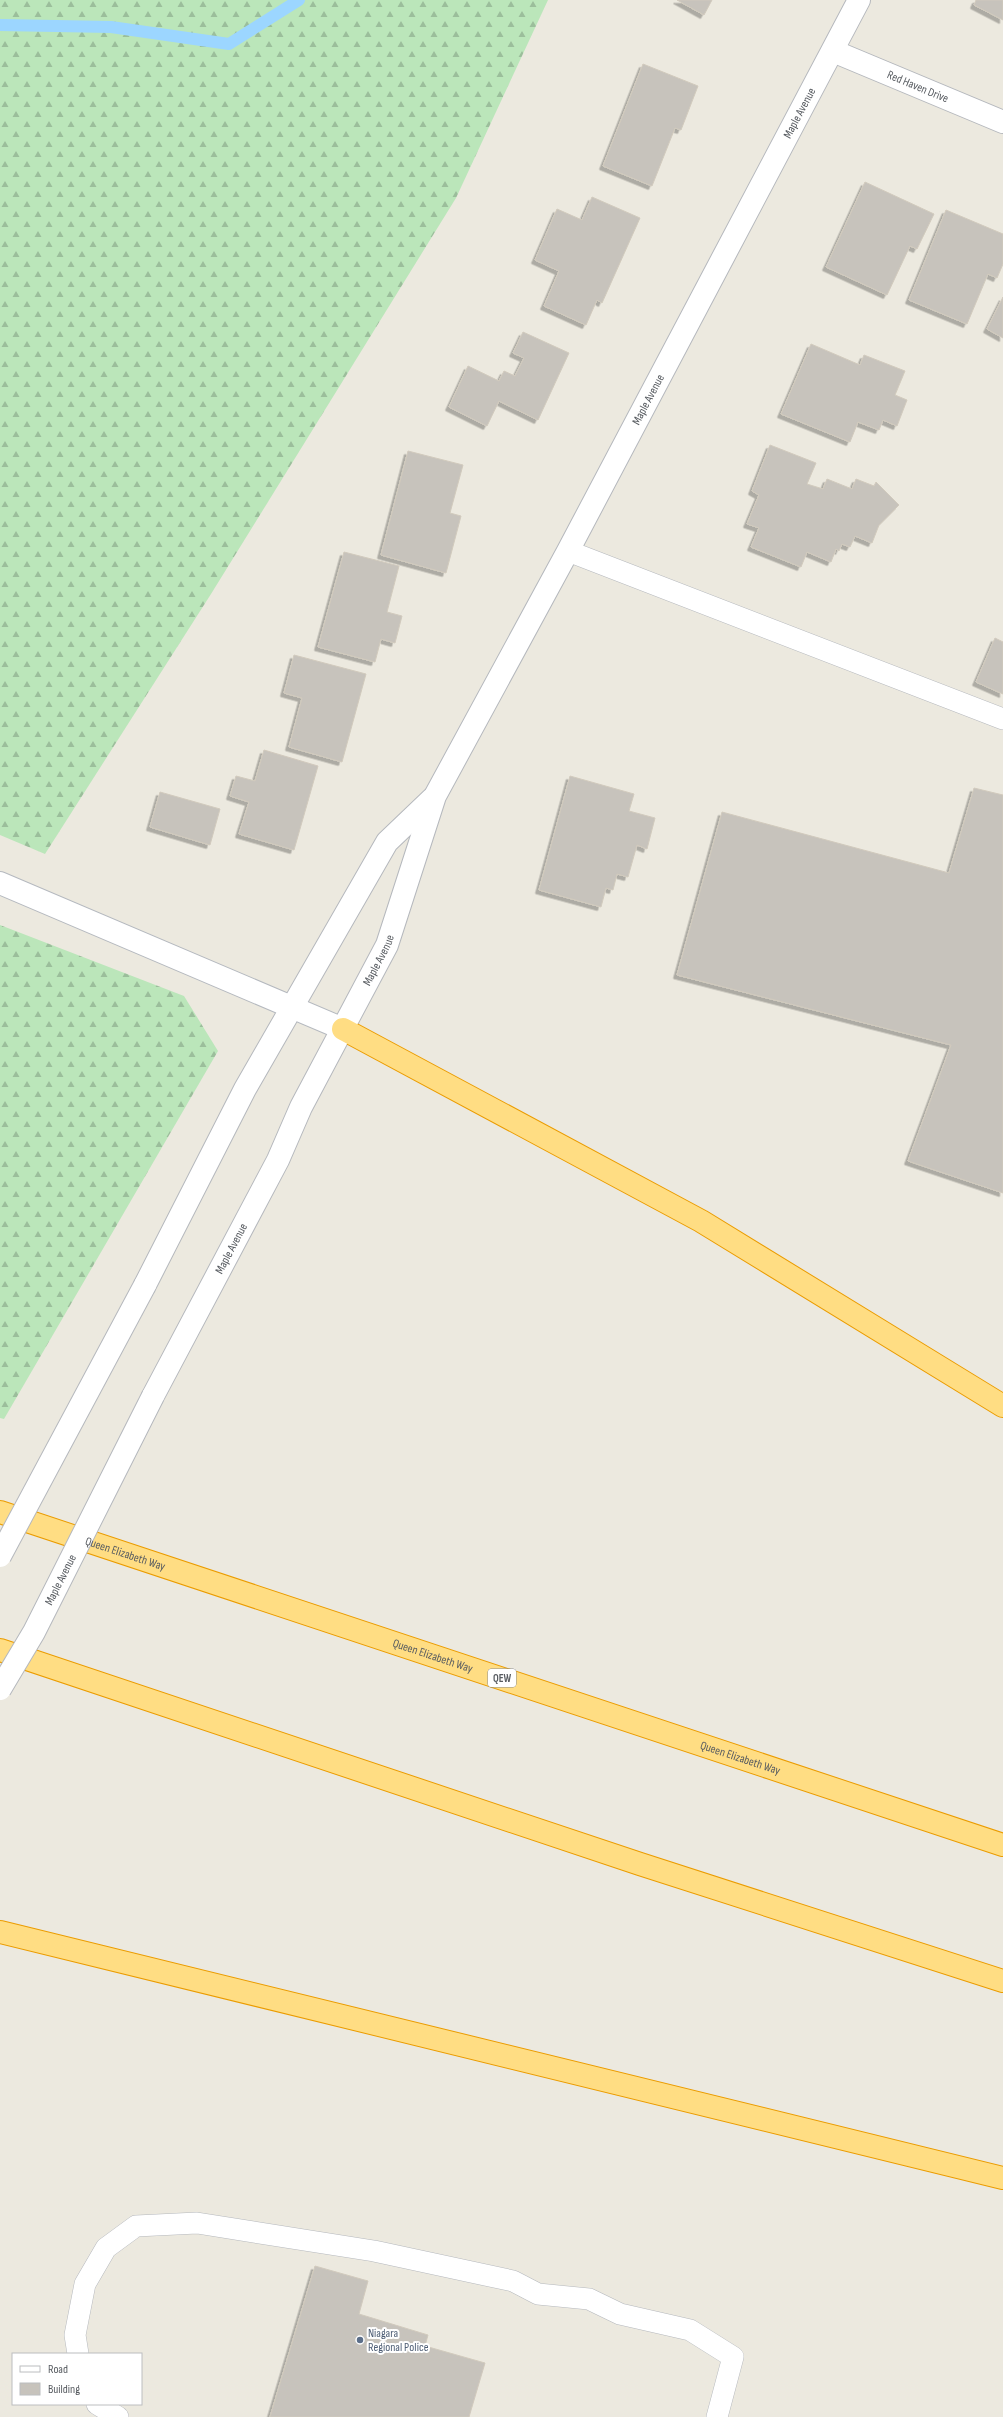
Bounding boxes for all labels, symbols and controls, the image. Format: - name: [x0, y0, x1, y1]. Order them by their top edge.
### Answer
- street label: Red Haven Drive: [885, 67, 951, 106]
- street label: Maple Avenue: [780, 85, 819, 141]
- street label: Maple Avenue: [629, 372, 668, 428]
- street label: Maple Avenue: [360, 933, 398, 988]
- street label: Maple Avenue: [212, 1221, 251, 1277]
- street label: Queen Elizabeth Way: [83, 1534, 167, 1574]
- street label: Maple Avenue: [42, 1552, 80, 1608]
- street label: Queen Elizabeth Way: [391, 1636, 475, 1677]
- road number: QEW: [488, 1669, 516, 1687]
- street label: Queen Elizabeth Way: [698, 1738, 782, 1779]
- place label: Niagara Regional Police: [368, 2326, 429, 2355]
- marker: Niagara Regional Police: [355, 2335, 365, 2345]
- legend: [12, 2353, 142, 2405]
- text: Road: [48, 2362, 68, 2377]
- text: Building: [48, 2382, 80, 2397]

